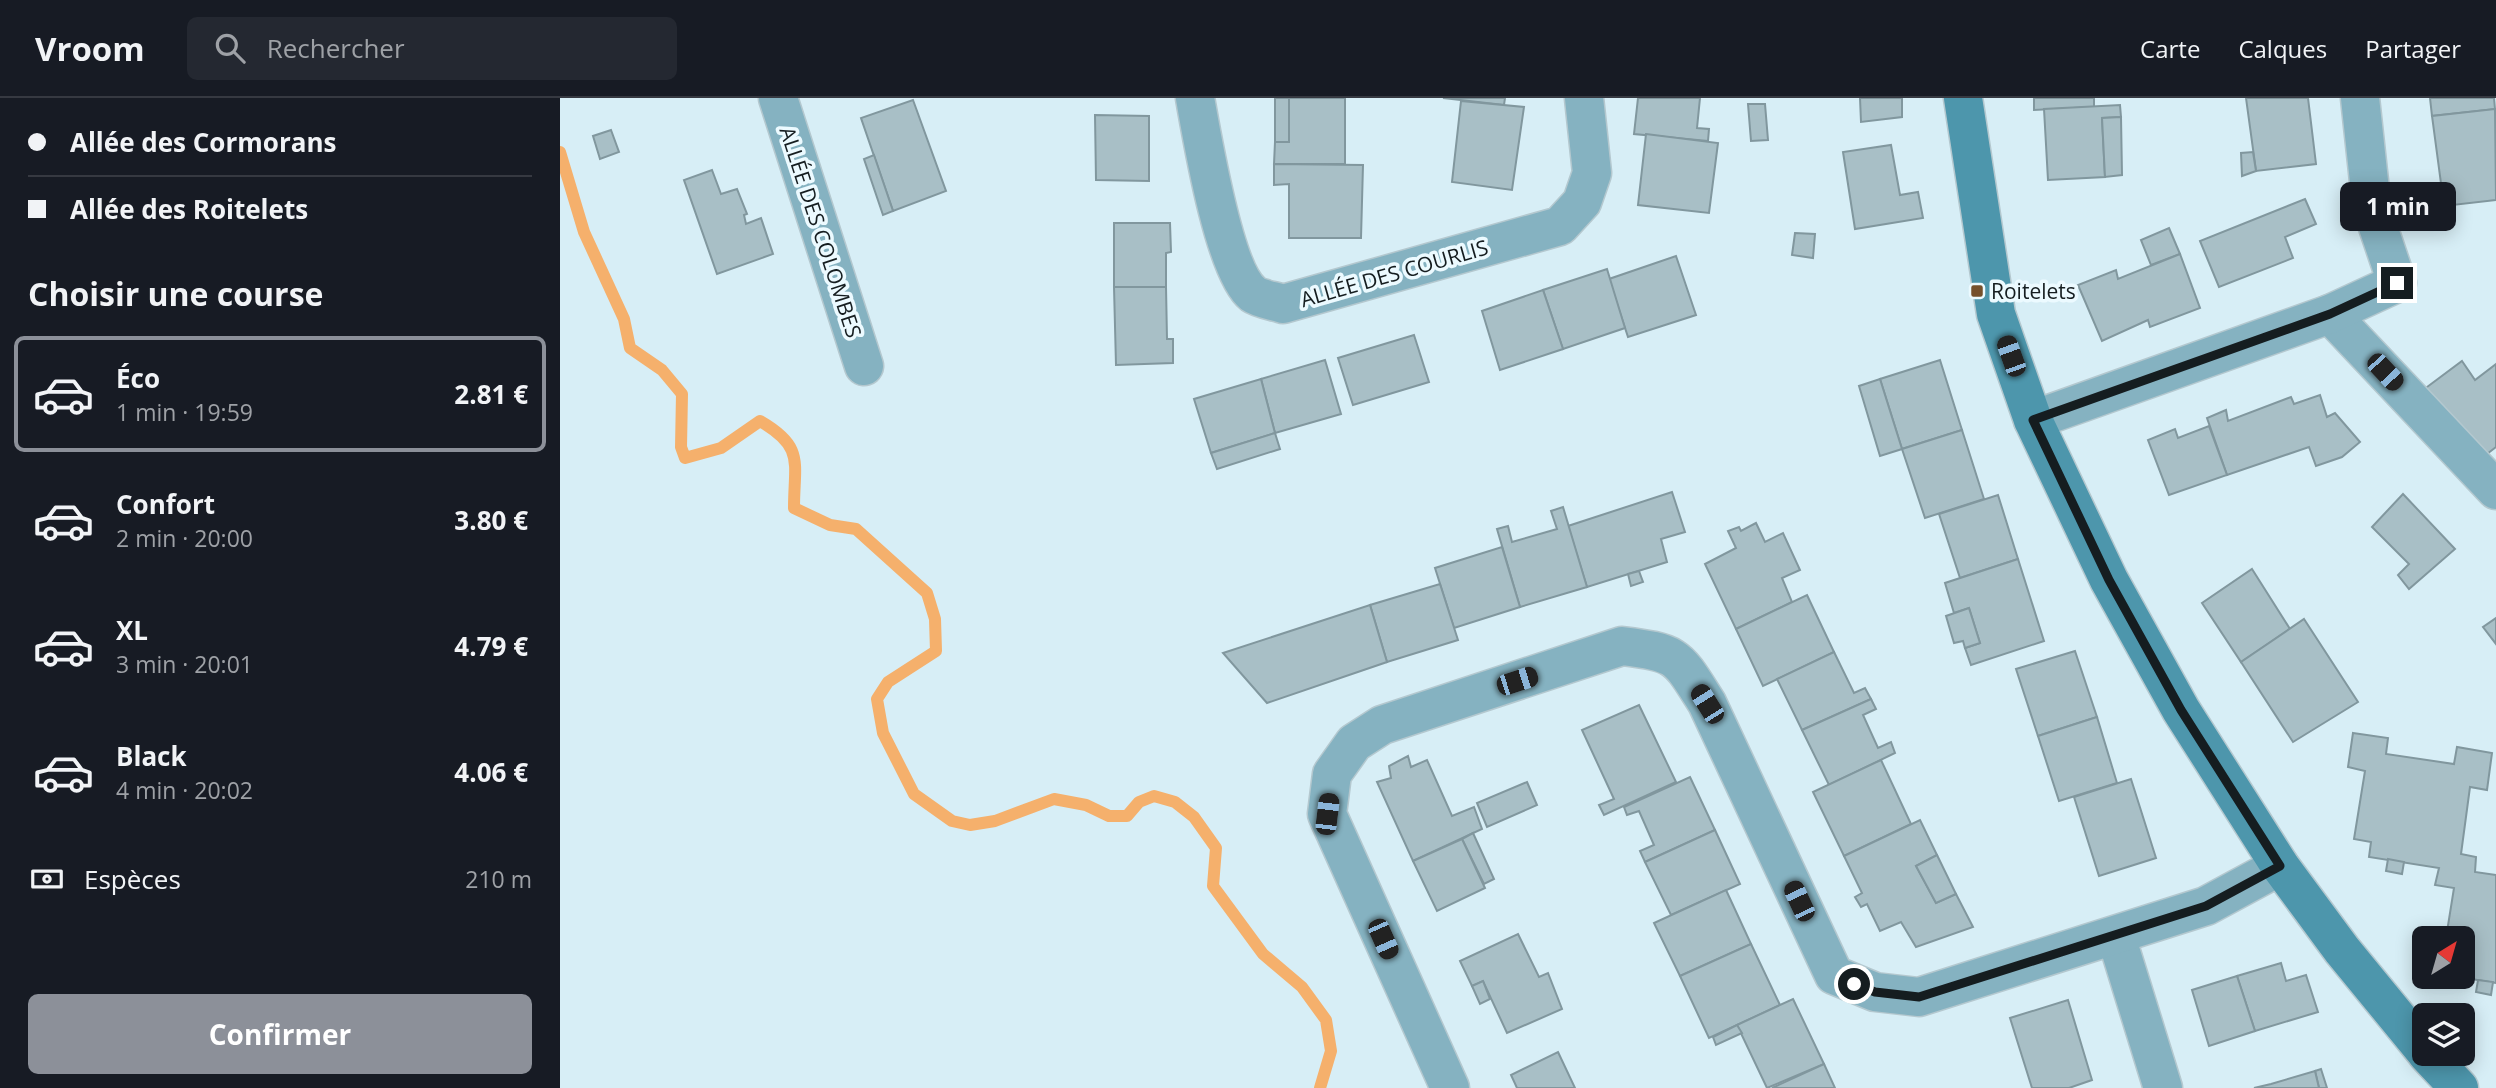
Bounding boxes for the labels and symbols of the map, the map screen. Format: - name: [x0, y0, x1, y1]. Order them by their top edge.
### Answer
- street label: ALLÉE DES COLOMBES: [774, 123, 868, 341]
- callout: 1 min: [2339, 181, 2455, 230]
- street label: ALLÉE DES COURLIS: [1297, 233, 1491, 313]
- route end: [2381, 267, 2413, 299]
- place label: Roitelets: [1991, 277, 2076, 305]
- marker: Roitelets: [1969, 283, 1985, 299]
- car: [1994, 333, 2029, 379]
- car: [2363, 349, 2408, 395]
- car: [1494, 665, 1541, 697]
- car: [1687, 681, 1728, 727]
- car: [1315, 792, 1340, 836]
- car: [1781, 878, 1818, 924]
- car: [1365, 916, 1402, 962]
- north arrow: [2412, 926, 2474, 989]
- route start: [1838, 968, 1870, 1000]

